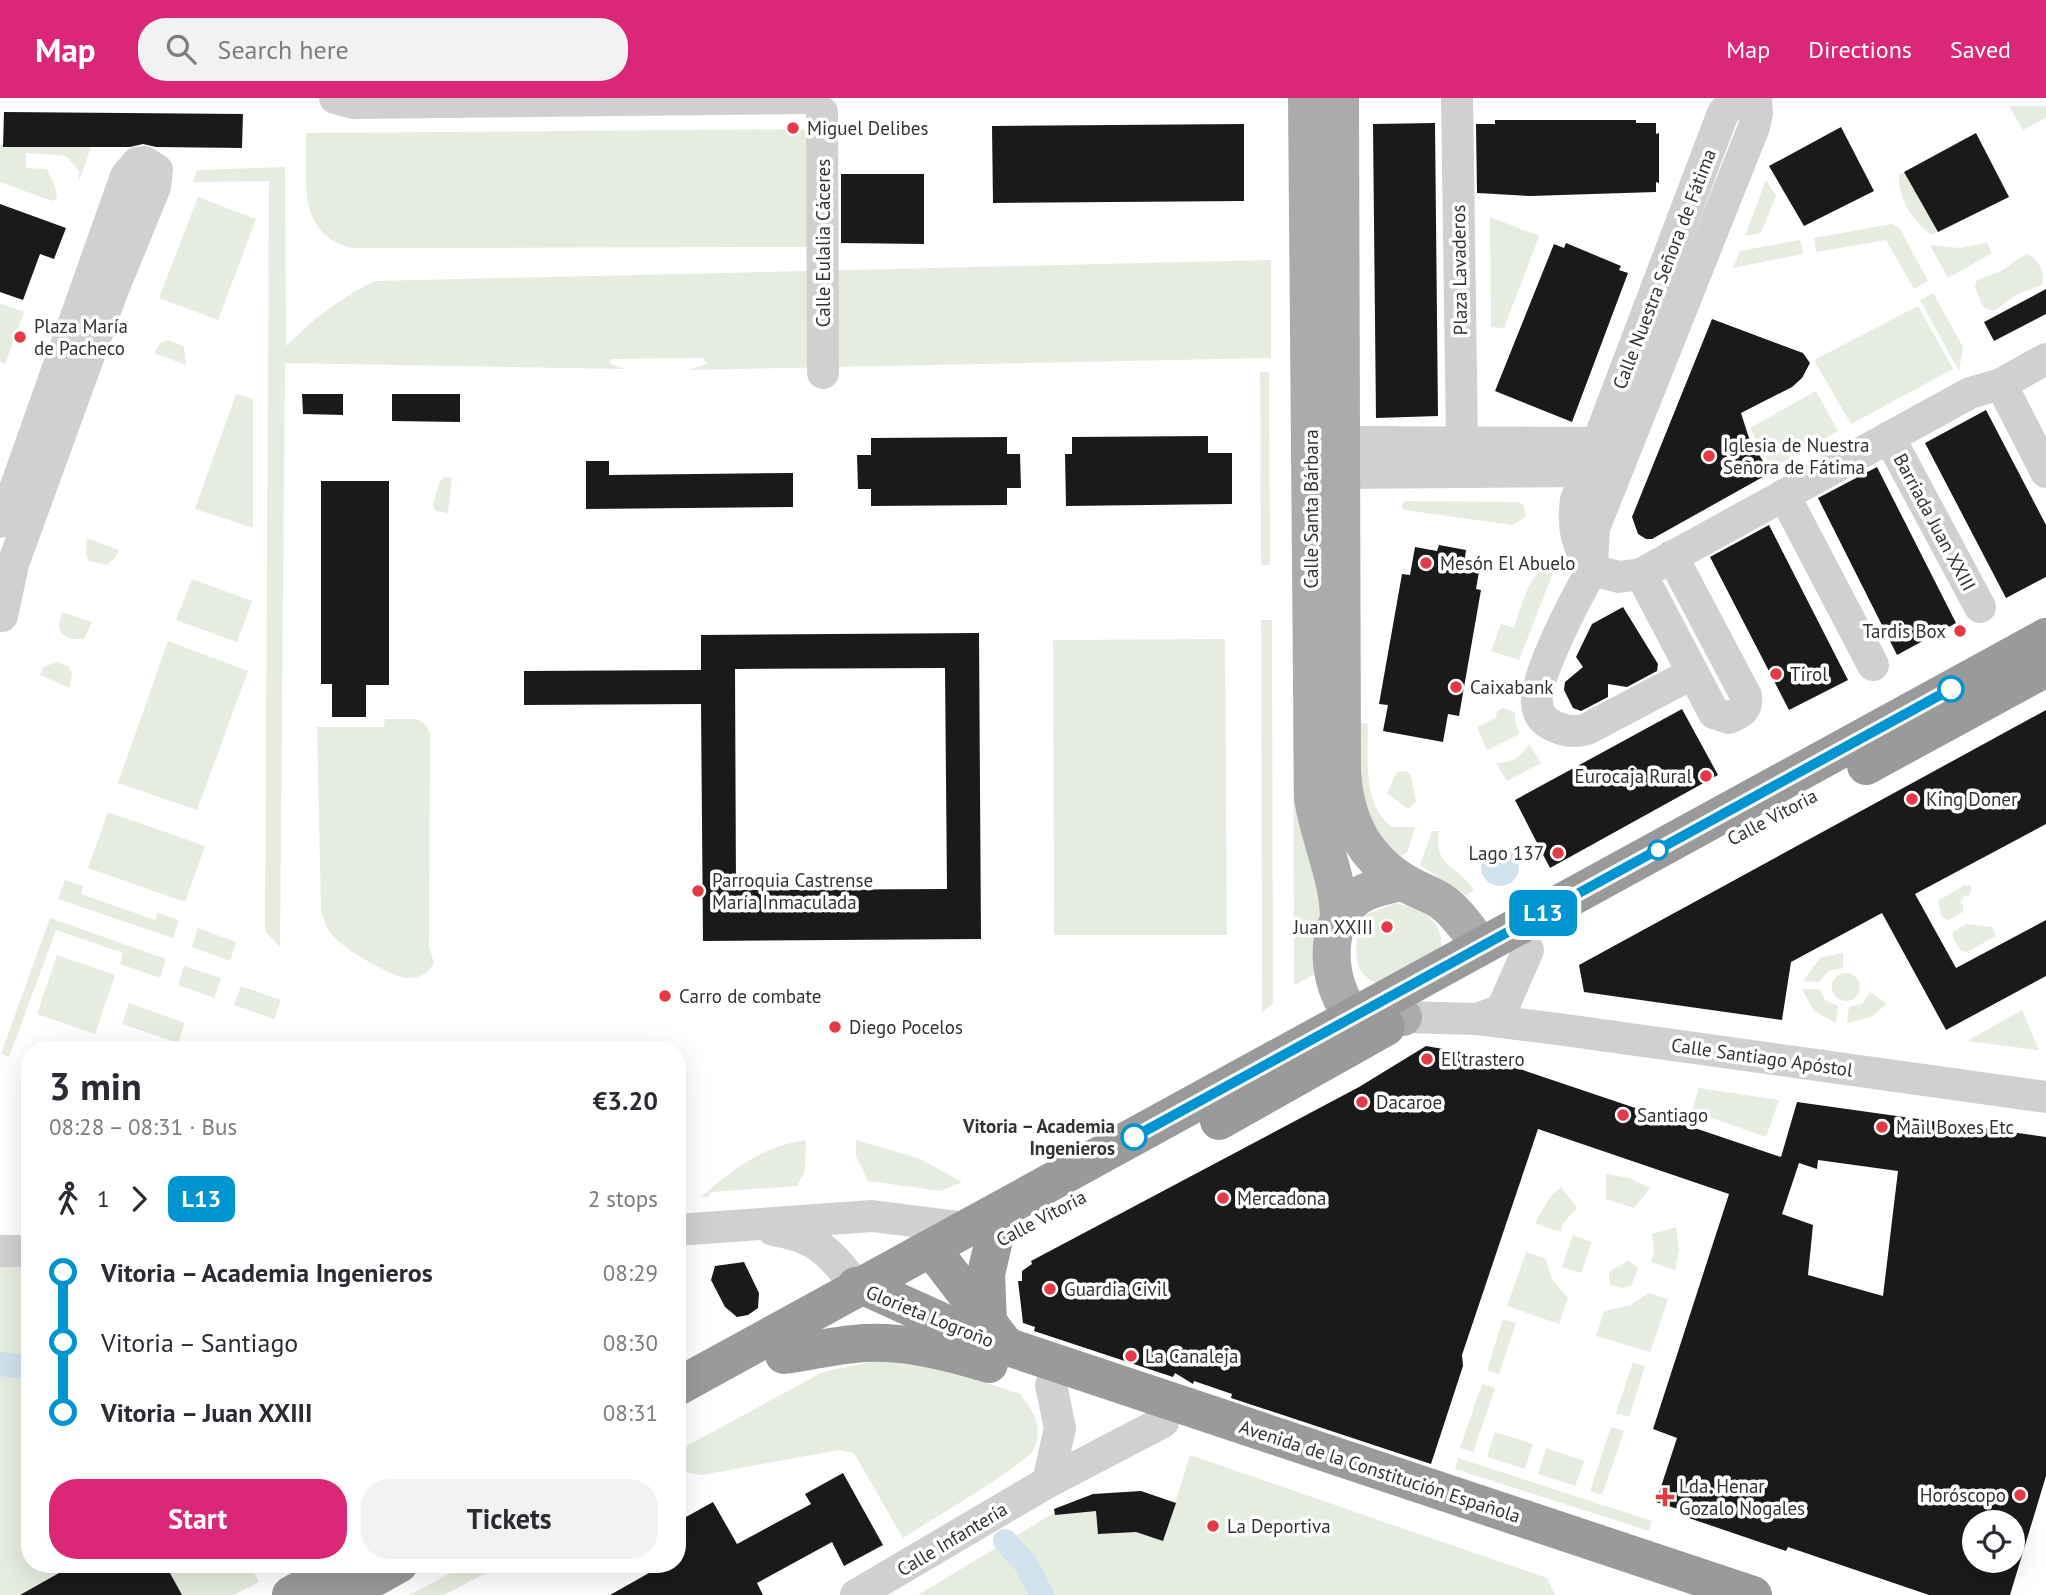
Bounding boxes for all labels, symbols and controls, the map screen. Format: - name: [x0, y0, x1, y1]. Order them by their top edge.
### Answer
- search box: [138, 18, 628, 81]
- text: Map: [35, 28, 96, 71]
- icon: search: [162, 30, 200, 68]
- text: Search here: [218, 33, 349, 66]
- text: Map: [1726, 34, 1770, 65]
- text: Directions: [1808, 34, 1912, 65]
- text: Saved: [1950, 34, 2011, 65]
- place label: Miguel Delibes: [807, 116, 928, 140]
- marker: Miguel Delibes: [785, 120, 801, 136]
- street label: Calle Nuestra Señora de Fátima: [1607, 145, 1721, 393]
- street label: Calle Eulalia Cáceres: [811, 159, 835, 327]
- street label: Plaza Lavaderos: [1446, 205, 1472, 335]
- place label: Plaza María de Pacheco: [34, 314, 128, 360]
- marker: Plaza María de Pacheco: [12, 329, 28, 345]
- street label: Calle Santa Bárbara: [1299, 429, 1323, 589]
- place label: Iglesia de Nuestra Señora de Fátima: [1723, 433, 1869, 479]
- marker: Iglesia de Nuestra Señora de Fátima: [1701, 448, 1717, 464]
- street label: Barriada Juan XXIII: [1889, 449, 1981, 595]
- place label: Mesón El Abuelo: [1440, 551, 1576, 575]
- marker: Mesón El Abuelo: [1418, 555, 1434, 571]
- place label: Tardis Box: [1863, 619, 1946, 643]
- marker: Tardis Box: [1952, 623, 1968, 639]
- place label: Tirol: [1790, 662, 1828, 686]
- marker: Tirol: [1768, 666, 1784, 682]
- place label: Caixabank: [1470, 675, 1553, 699]
- unlabelled marker: [1938, 676, 1964, 702]
- marker: Caixabank: [1448, 679, 1464, 695]
- place label: Eurocaja Rural: [1575, 764, 1692, 788]
- marker: Eurocaja Rural: [1698, 768, 1714, 784]
- street label: Calle Vitoria: [1723, 783, 1821, 851]
- place label: King Doner: [1926, 787, 2018, 811]
- marker: King Doner: [1904, 791, 1920, 807]
- unlabelled marker: [1648, 840, 1668, 860]
- place label: Lago 137: [1469, 841, 1544, 865]
- marker: Lago 137: [1550, 845, 1566, 861]
- place label: Parroquia Castrense María Inmaculada: [712, 868, 873, 914]
- marker: Parroquia Castrense María Inmaculada: [690, 883, 706, 899]
- line badge: L13: [1503, 890, 1583, 936]
- text: L13: [1523, 897, 1563, 928]
- place label: Juan XXIII: [1292, 915, 1373, 939]
- marker: Juan XXIII: [1379, 919, 1395, 935]
- place label: Carro de combate: [679, 984, 821, 1008]
- marker: Carro de combate: [657, 988, 673, 1004]
- place label: Diego Pocelos: [849, 1015, 963, 1039]
- marker: Diego Pocelos: [827, 1019, 843, 1035]
- street label: Calle Santiago Apóstol: [1670, 1032, 1855, 1082]
- place label: El trastero: [1441, 1047, 1525, 1071]
- marker: El trastero: [1419, 1051, 1435, 1067]
- text: 3 min: [49, 1061, 142, 1110]
- text: €3.20: [593, 1084, 658, 1117]
- place label: Dacaroe: [1376, 1090, 1442, 1114]
- marker: Dacaroe: [1354, 1094, 1370, 1110]
- place label: Santiago: [1637, 1103, 1708, 1127]
- marker: Santiago: [1615, 1107, 1631, 1123]
- text: 08:28 – 08:31 · Bus: [49, 1112, 237, 1141]
- place label: Vitoria – Academia Ingenieros: [962, 1114, 1115, 1160]
- place label: Mail Boxes Etc: [1896, 1115, 2014, 1139]
- marker: Mail Boxes Etc: [1874, 1119, 1890, 1135]
- marker: Vitoria – Academia Ingenieros: [1121, 1124, 1147, 1150]
- icon: walk: [49, 1180, 87, 1218]
- icon: forward: [120, 1180, 158, 1218]
- text: L13: [182, 1183, 221, 1214]
- text: 1: [97, 1184, 110, 1213]
- text: 2 stops: [588, 1184, 658, 1213]
- street label: Calle Vitoria: [992, 1184, 1090, 1252]
- place label: Mercadona: [1237, 1186, 1326, 1210]
- marker: Mercadona: [1215, 1190, 1231, 1206]
- text: Vitoria – Academia Ingenieros: [101, 1256, 433, 1289]
- text: 08:29: [603, 1258, 658, 1287]
- place label: Guardia Civil: [1064, 1277, 1168, 1301]
- street label: Glorieta Logroño: [863, 1279, 997, 1353]
- marker: Guardia Civil: [1042, 1281, 1058, 1297]
- text: Vitoria – Santiago: [101, 1326, 298, 1359]
- text: 08:30: [603, 1328, 658, 1357]
- place label: La Canaleja: [1145, 1344, 1238, 1368]
- marker: La Canaleja: [1123, 1348, 1139, 1364]
- text: Vitoria – Juan XXIII: [101, 1396, 312, 1429]
- text: 08:31: [603, 1398, 658, 1427]
- street label: Avenida de la Constitución Española: [1236, 1414, 1524, 1528]
- place label: Lda. Henar Gozalo Nogales: [1679, 1474, 1805, 1520]
- button: Start: [49, 1479, 347, 1559]
- button: Tickets: [361, 1479, 658, 1559]
- place label: Horóscopo: [1920, 1483, 2006, 1507]
- marker: Horóscopo: [2012, 1487, 2028, 1503]
- marker: Lda. Henar Gozalo Nogales: [1657, 1489, 1673, 1505]
- street label: Calle Infantería: [892, 1497, 1012, 1581]
- map controls: [1962, 1510, 2025, 1573]
- button: locate: [1962, 1510, 2025, 1573]
- place label: La Deportiva: [1227, 1514, 1331, 1538]
- marker: La Deportiva: [1205, 1518, 1221, 1534]

